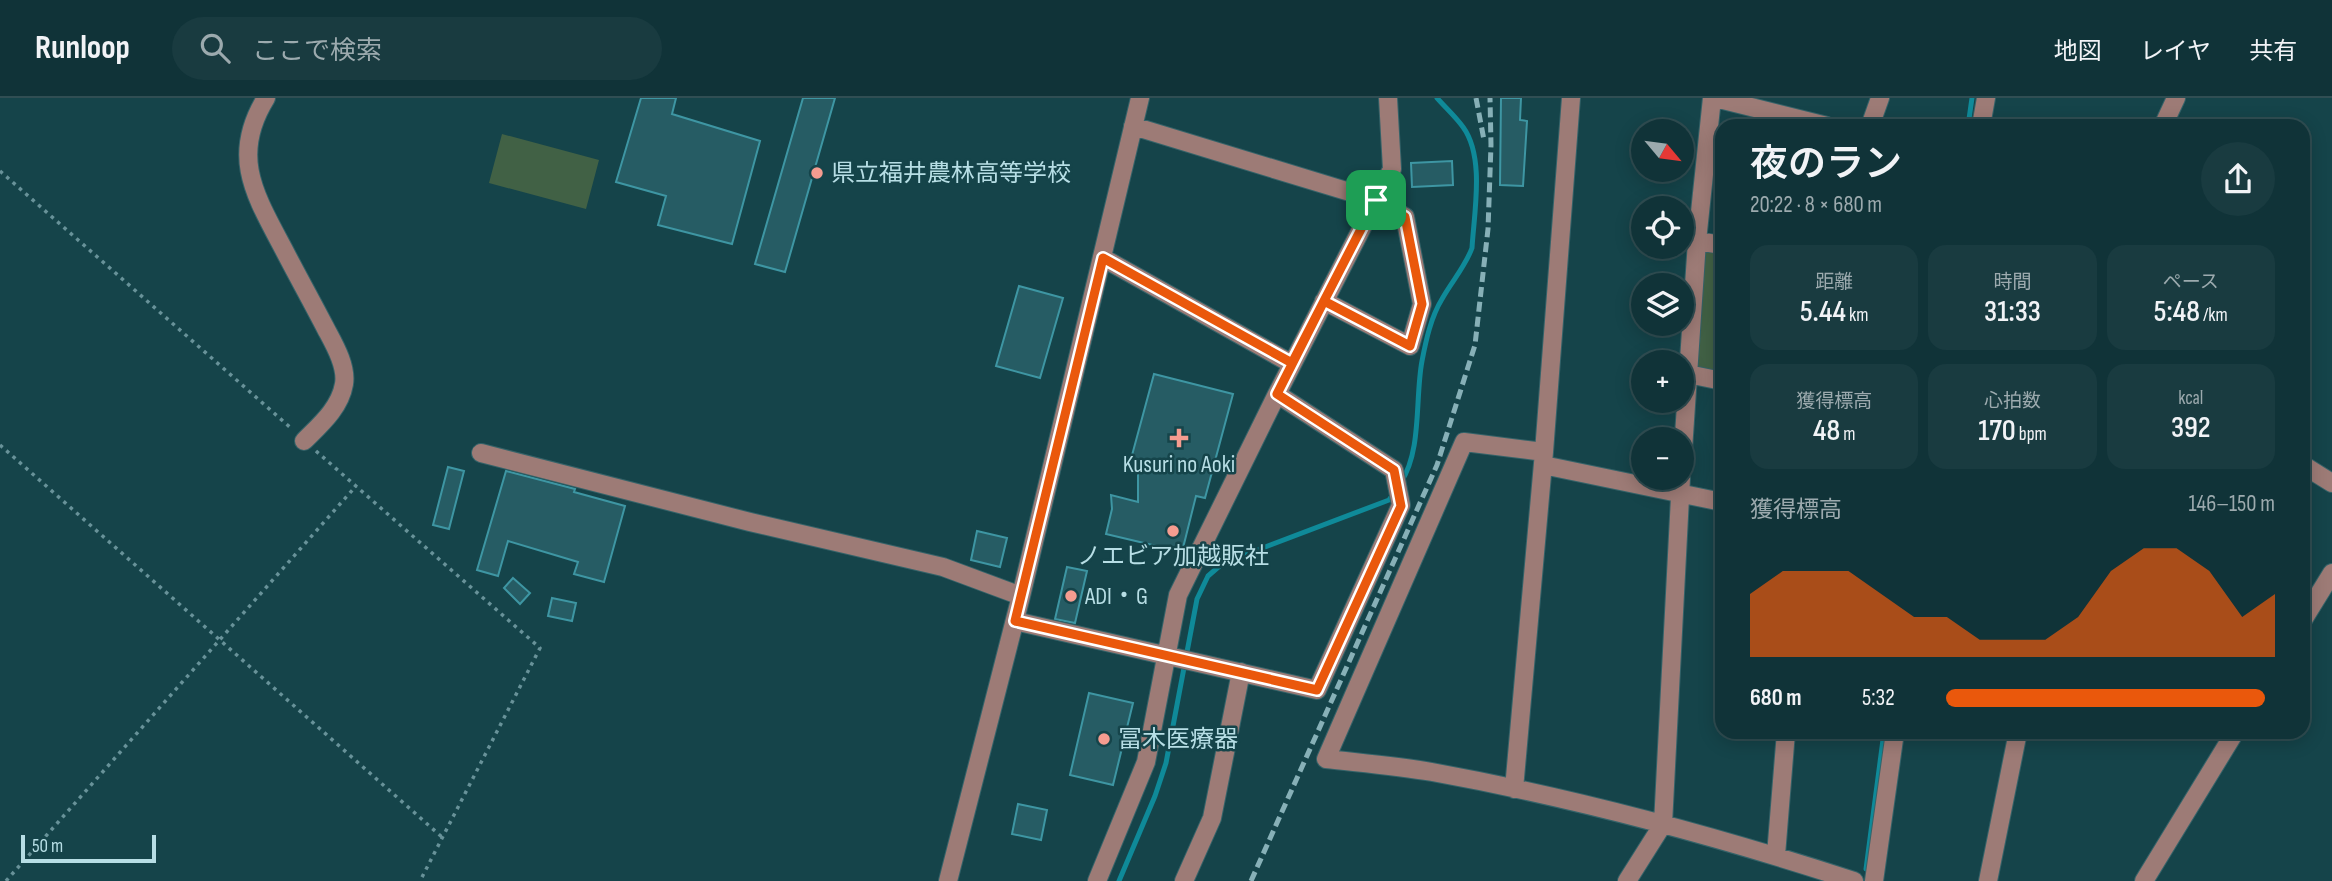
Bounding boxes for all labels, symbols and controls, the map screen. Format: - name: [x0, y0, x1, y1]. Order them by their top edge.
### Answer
- search box: [172, 17, 662, 80]
- text: Runloop: [35, 28, 130, 68]
- icon: search: [196, 29, 234, 67]
- text: ここで検索: [252, 36, 382, 67]
- text: 地図: [2054, 37, 2102, 66]
- text: レイヤ: [2140, 37, 2211, 66]
- text: 共有: [2249, 37, 2297, 66]
- north arrow: [1631, 119, 1694, 182]
- map controls: [1631, 119, 1694, 490]
- text: 夜のラン: [1750, 142, 1902, 187]
- button: share: [2201, 142, 2275, 216]
- place label: 県立福井農林高等学校: [831, 159, 1071, 188]
- marker: 県立福井農林高等学校: [809, 165, 825, 181]
- pin: [1346, 170, 1406, 230]
- icon: arrive: [1357, 181, 1395, 219]
- text: 20:22 · 8 × 680 m: [1750, 191, 1882, 219]
- button: locate: [1631, 196, 1694, 259]
- text: 距離: [1815, 271, 1853, 294]
- text: 時間: [1993, 271, 2032, 294]
- text: ペース: [2163, 271, 2219, 294]
- button: layers: [1631, 273, 1694, 336]
- text: 5.44: [1800, 294, 1846, 330]
- text: 31:33: [1984, 294, 2041, 330]
- text: 5:48: [2154, 294, 2200, 330]
- text: km: [1846, 304, 1868, 327]
- text: /km: [2200, 304, 2228, 327]
- button: +: [1631, 350, 1694, 413]
- text: kcal: [2178, 387, 2203, 410]
- text: 獲得標高: [1796, 390, 1872, 413]
- text: 心拍数: [1984, 390, 2041, 413]
- text: 392: [2171, 410, 2211, 446]
- text: 48: [1813, 413, 1840, 449]
- text: 170: [1978, 413, 2016, 449]
- text: m: [1840, 423, 1855, 446]
- text: bpm: [2016, 423, 2047, 446]
- button: −: [1631, 427, 1694, 490]
- marker: Kusuri no Aoki: [1171, 430, 1187, 446]
- place label: Kusuri no Aoki: [1123, 450, 1235, 479]
- text: 146–150 m: [2188, 490, 2275, 518]
- text: 獲得標高: [1750, 496, 1842, 524]
- marker: ノエビア加越販社: [1165, 523, 1181, 539]
- place label: ノエビア加越販社: [1077, 542, 1269, 571]
- place label: ADI・G: [1084, 582, 1148, 611]
- marker: ADI・G: [1063, 588, 1079, 604]
- text: 680 m: [1750, 684, 1801, 712]
- text: 5:32: [1862, 684, 1895, 712]
- place label: 冨木医療器: [1118, 725, 1238, 754]
- marker: 冨木医療器: [1096, 731, 1112, 747]
- scale bar: [21, 832, 156, 864]
- text: 50 m: [32, 835, 63, 858]

